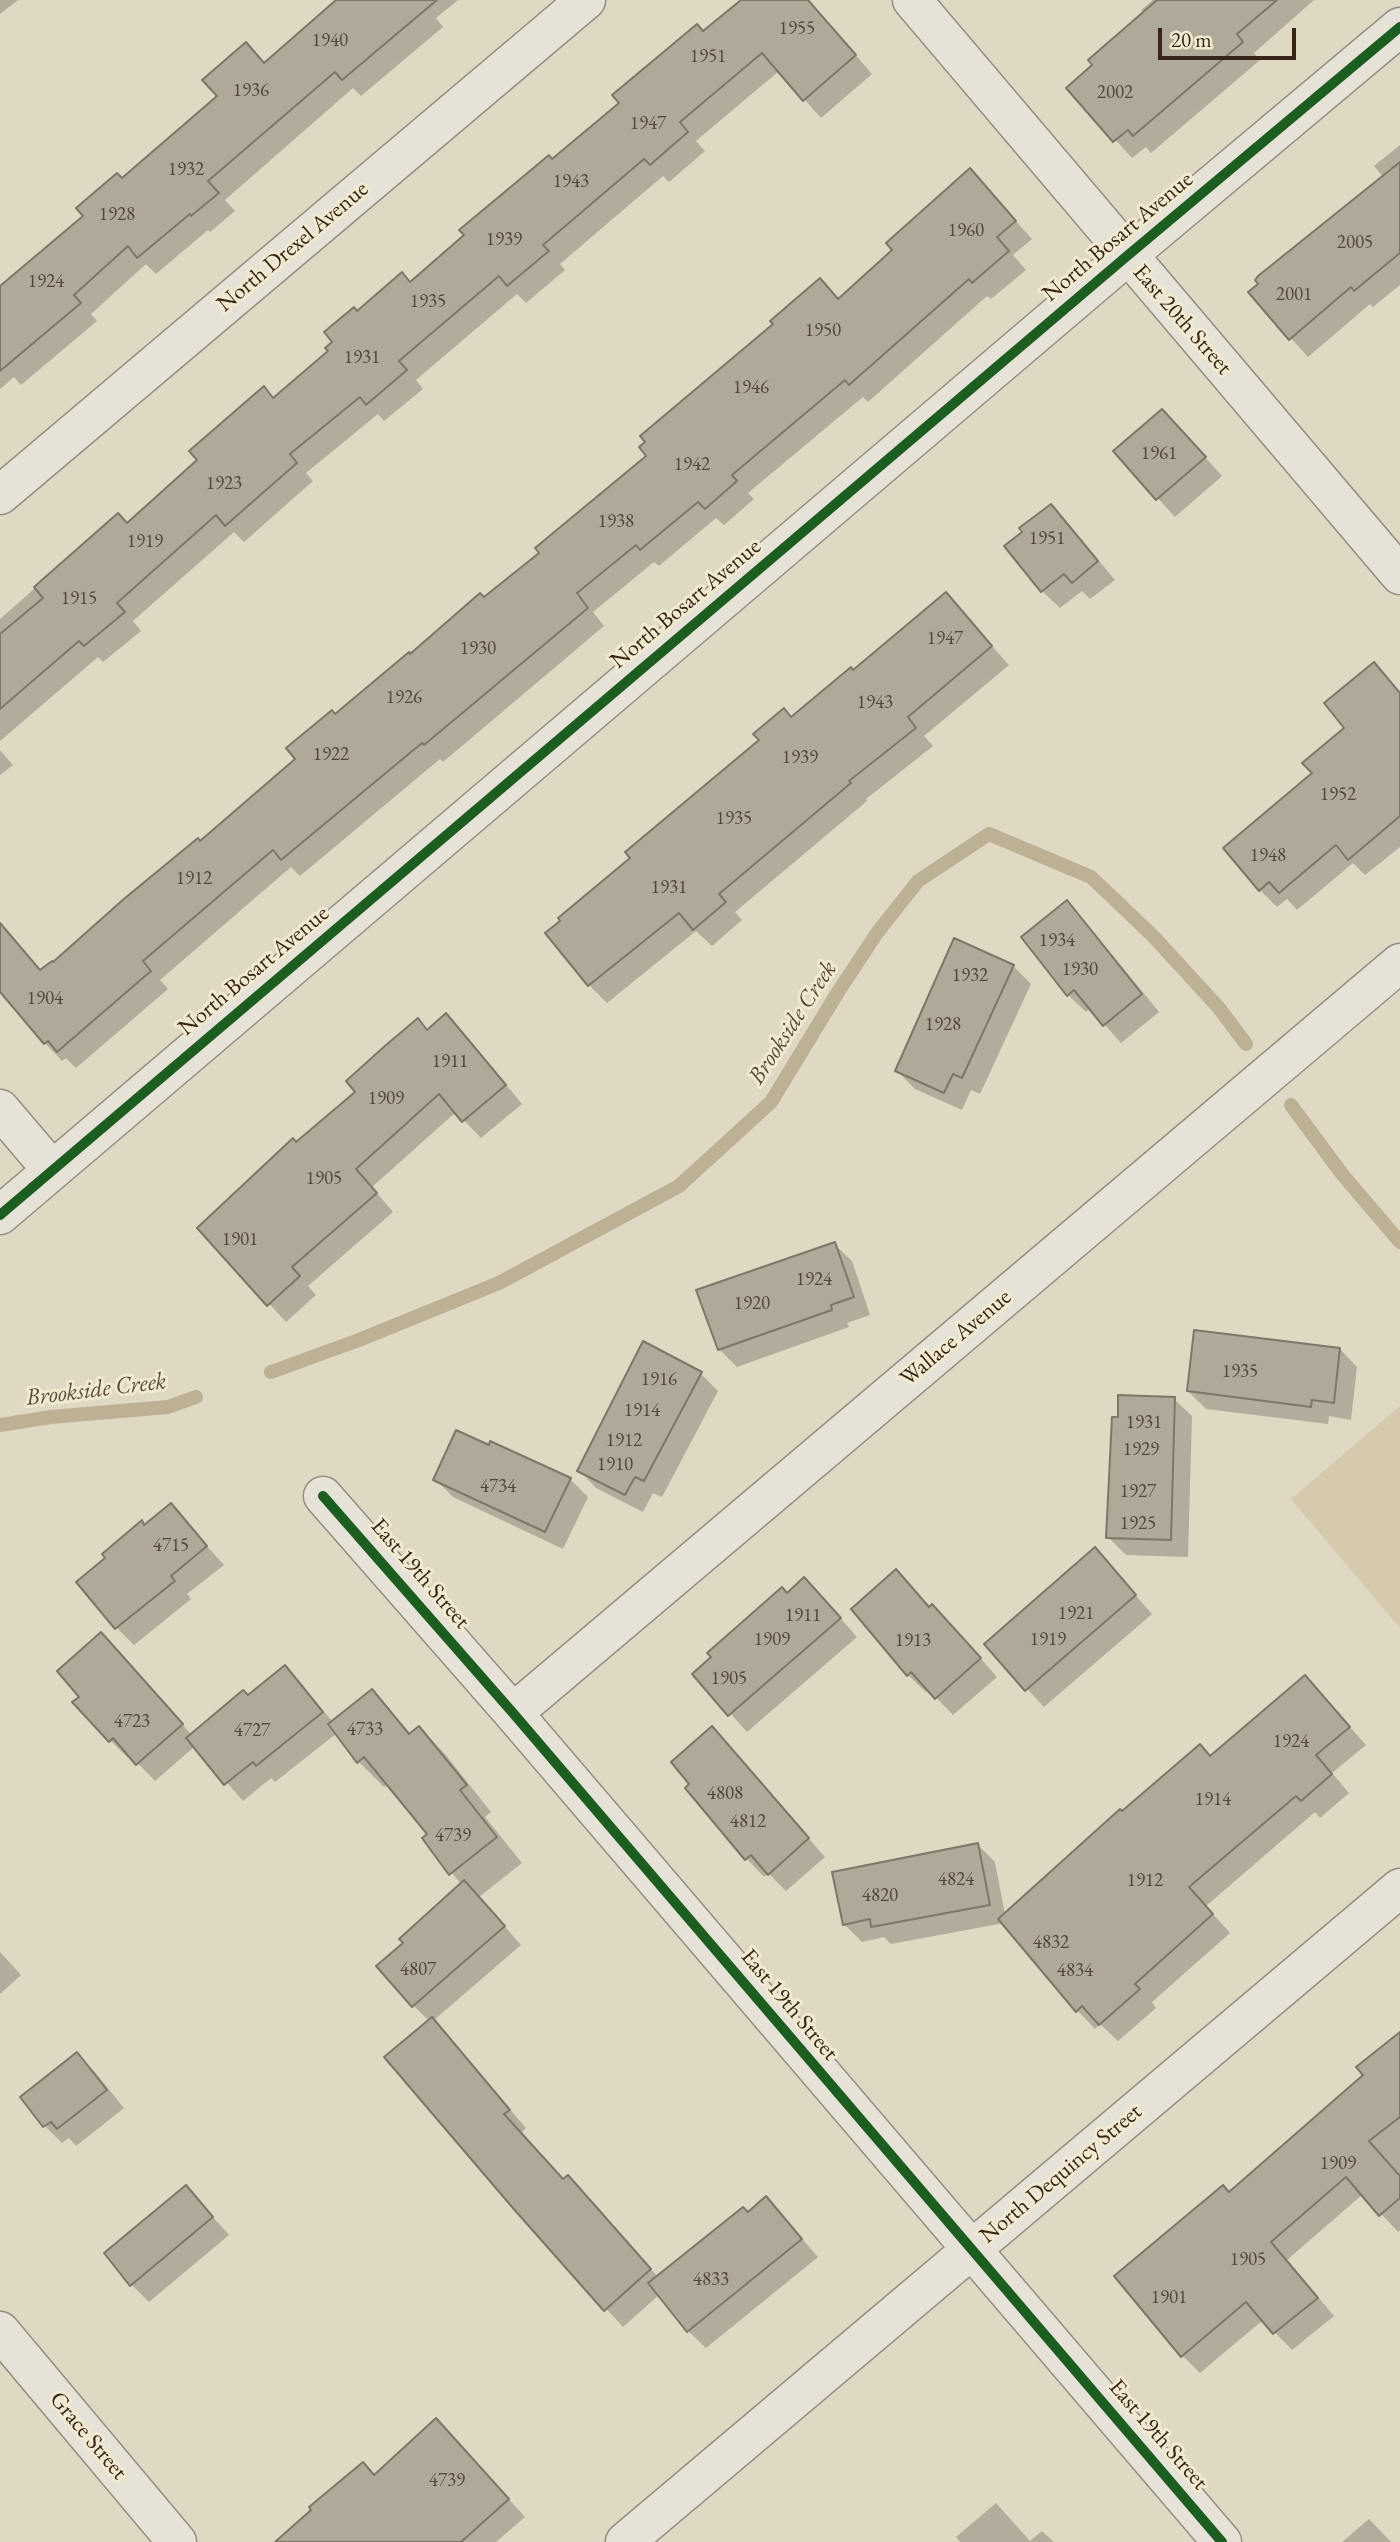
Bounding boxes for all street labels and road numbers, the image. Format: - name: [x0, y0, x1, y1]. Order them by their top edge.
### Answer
- street label: North Bosart Avenue: [1037, 166, 1199, 308]
- street label: North Drexel Avenue: [212, 176, 374, 318]
- street label: East 20th Street: [1127, 259, 1237, 381]
- street label: North Bosart Avenue: [605, 533, 767, 675]
- street label: North Bosart Avenue: [173, 900, 335, 1042]
- street label: Wallace Avenue: [895, 1284, 1017, 1392]
- street label: East 19th Street: [365, 1513, 475, 1635]
- street label: East 19th Street: [734, 1944, 844, 2066]
- street label: North Dequincy Street: [974, 2098, 1148, 2250]
- street label: East 19th Street: [1103, 2374, 1213, 2496]
- street label: Grace Street: [43, 2386, 133, 2486]

